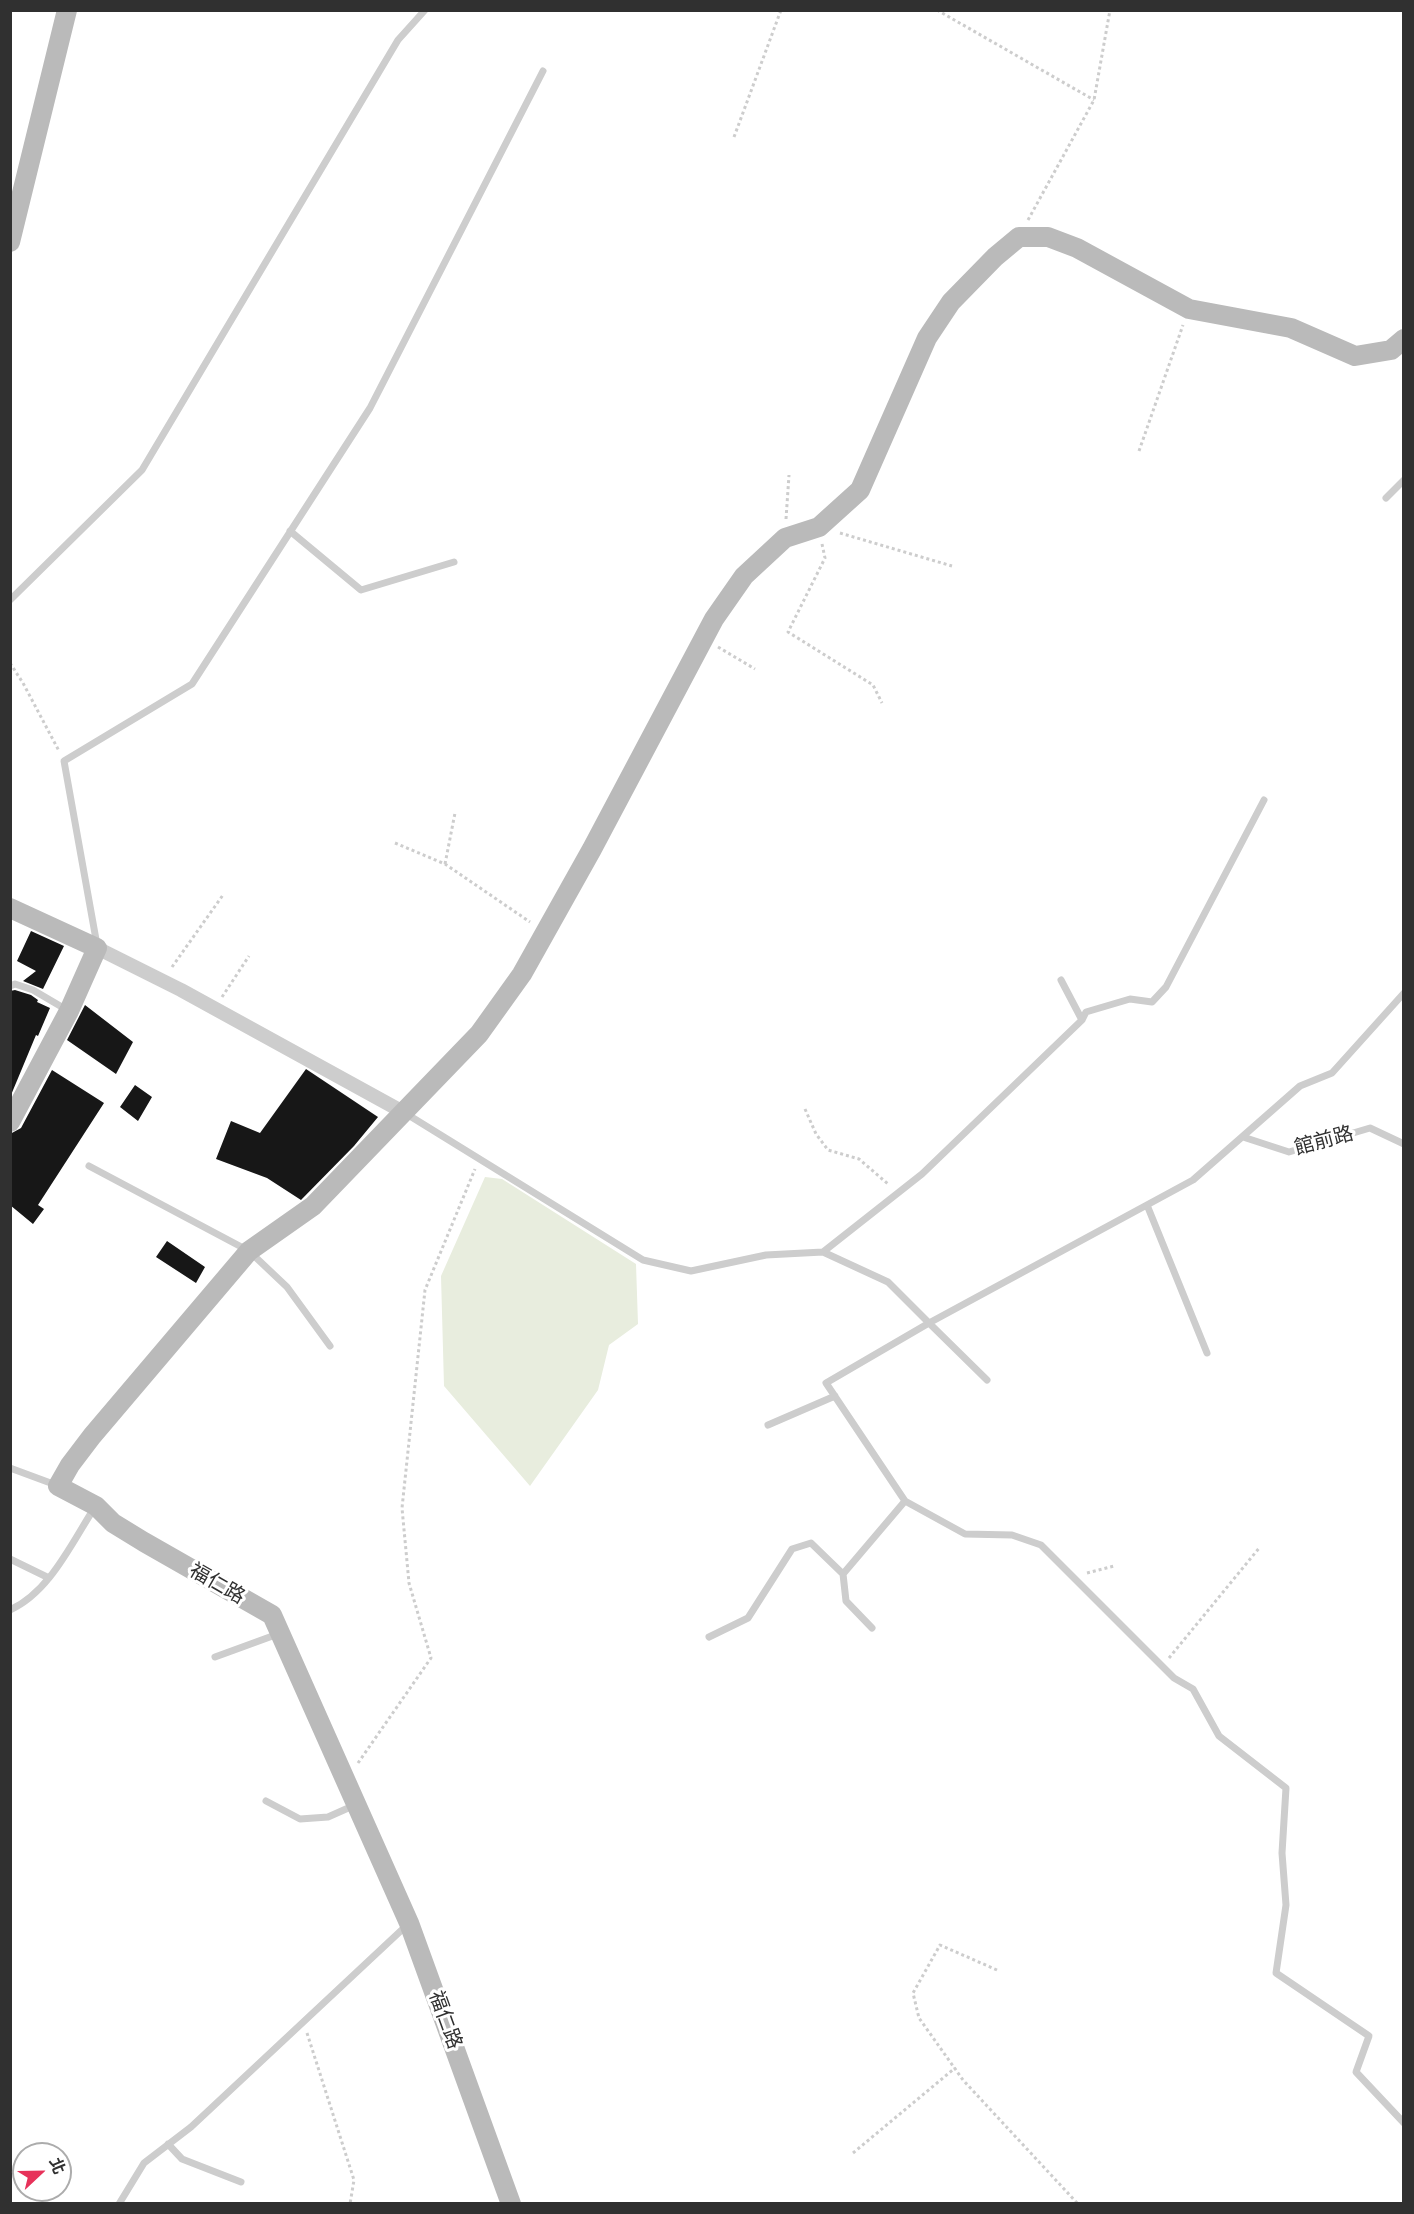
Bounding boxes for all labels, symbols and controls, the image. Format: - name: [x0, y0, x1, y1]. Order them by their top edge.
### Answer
- street label: 館前路: [1292, 1122, 1356, 1160]
- street label: 福仁路: [185, 1559, 249, 1609]
- street label: 福仁路: [423, 1988, 467, 2052]
- north arrow: [12, 2142, 72, 2202]
- text: 北: [45, 2155, 69, 2177]

